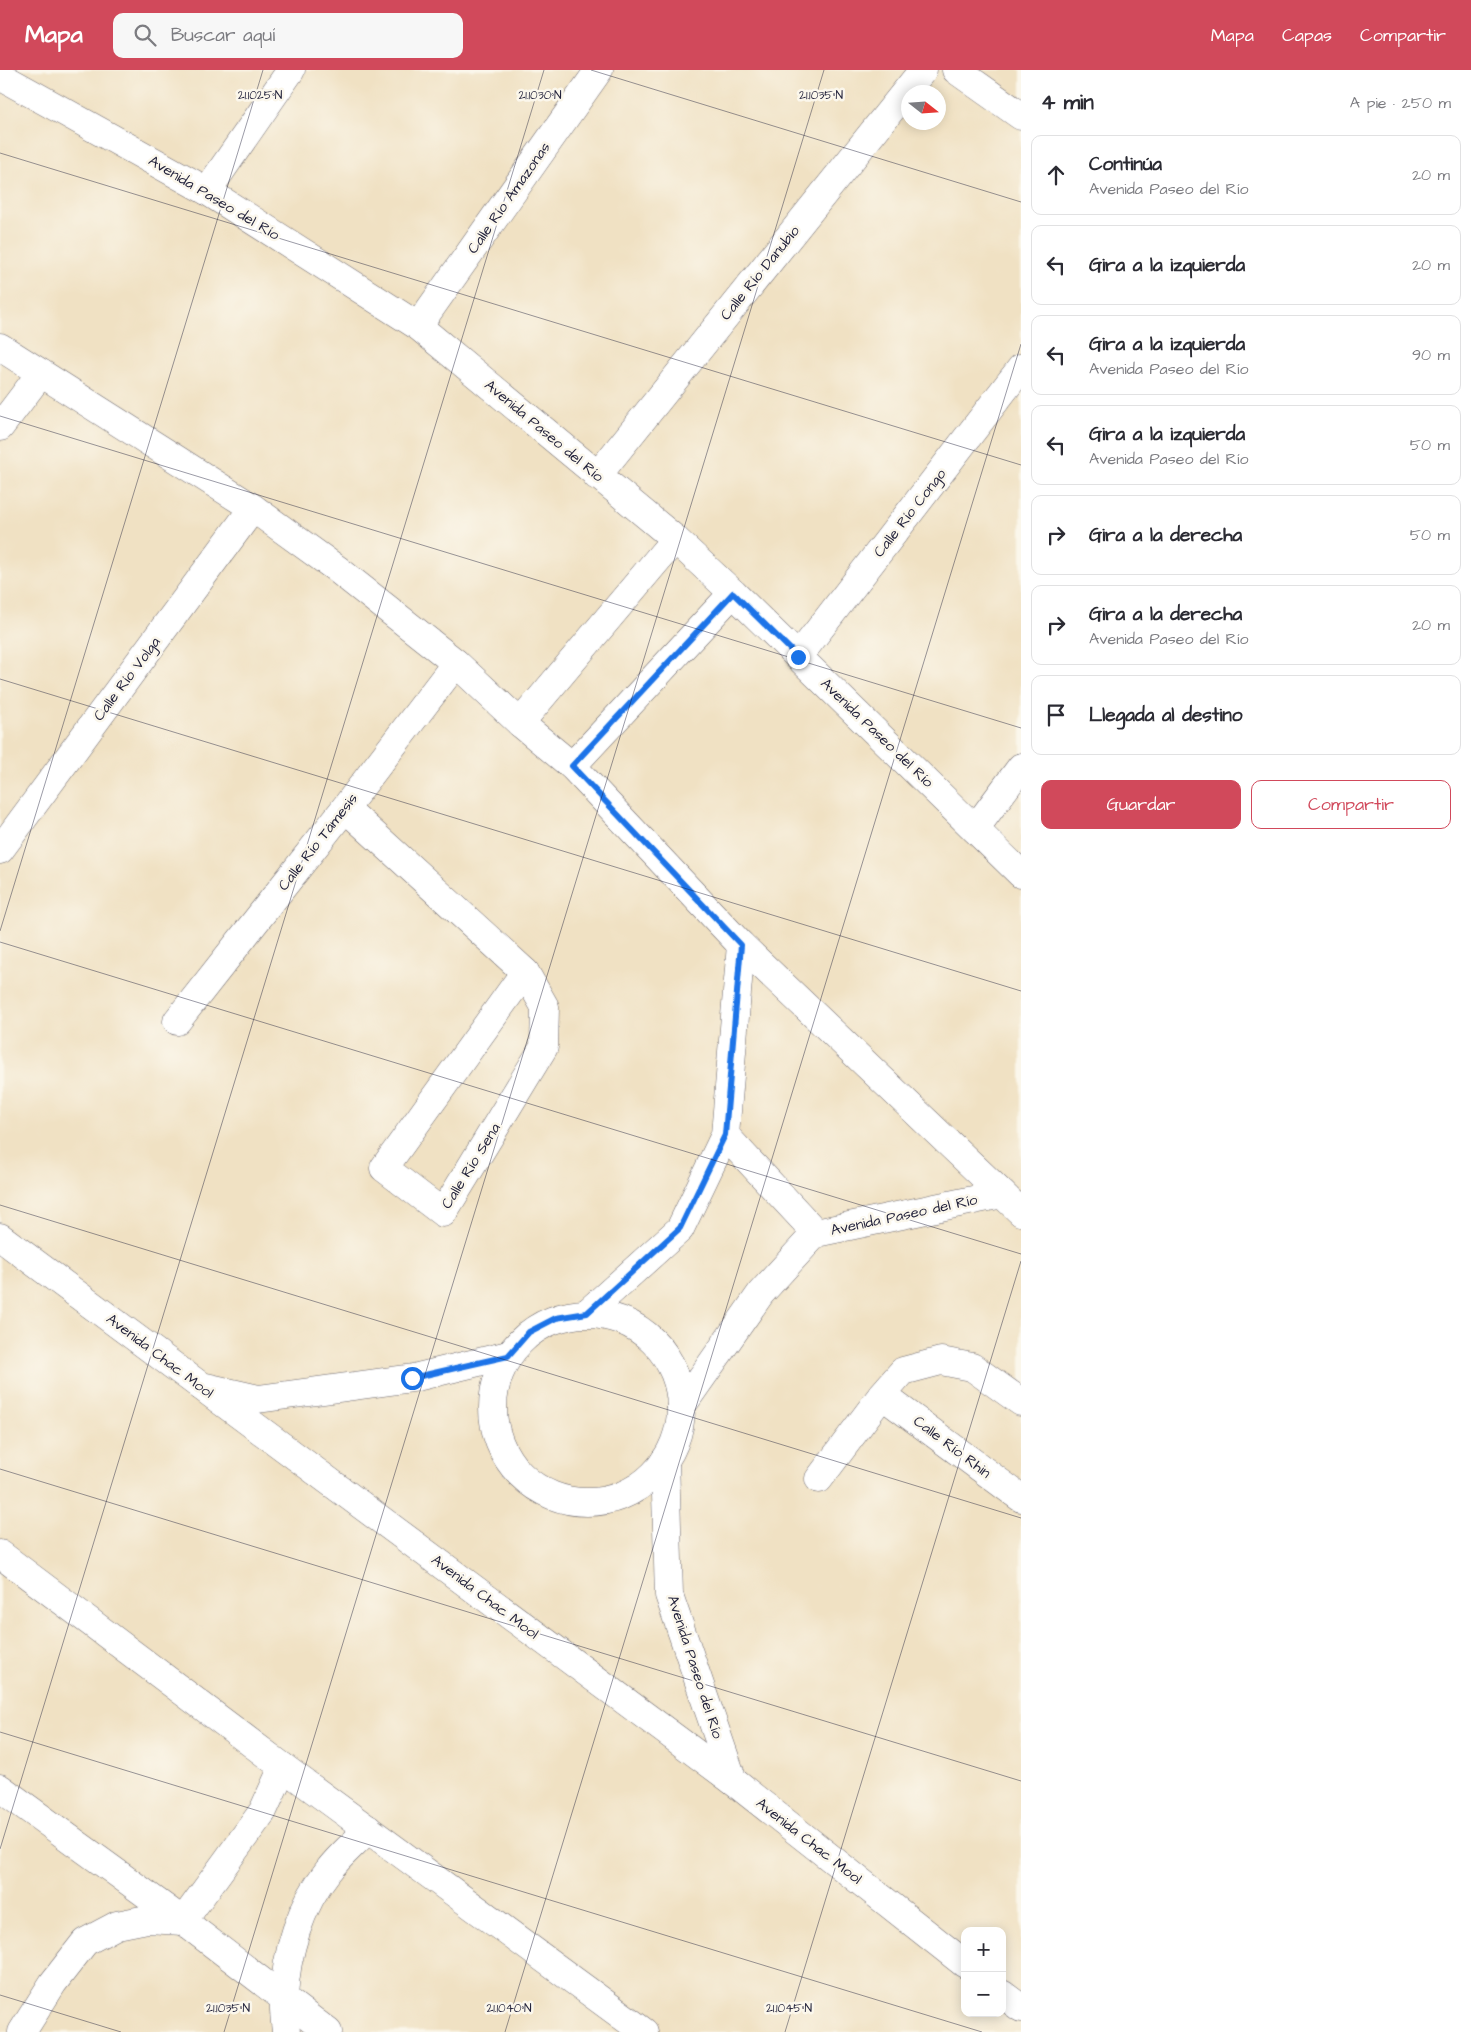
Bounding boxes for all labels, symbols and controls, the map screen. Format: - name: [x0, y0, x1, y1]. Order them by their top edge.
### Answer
- search box: [113, 13, 463, 58]
- text: Mapa: [25, 18, 83, 52]
- icon: search: [131, 21, 159, 49]
- text: Buscar aquí: [171, 22, 275, 49]
- text: Mapa: [1211, 23, 1254, 48]
- text: Capas: [1282, 23, 1332, 48]
- text: Compartir: [1360, 23, 1446, 48]
- north arrow: [901, 85, 946, 130]
- text: 21.1025°N: [238, 87, 283, 104]
- text: 21.1030°N: [518, 87, 562, 104]
- text: 21.1035°N: [799, 87, 843, 104]
- text: 4 min: [1041, 88, 1094, 117]
- text: A pie · 250 m: [1350, 92, 1451, 114]
- street label: Calle Río Amazonas: [463, 138, 556, 258]
- street label: Avenida Paseo del Río: [145, 151, 284, 246]
- text: Continúa: [1089, 151, 1162, 178]
- icon: ahead: [1042, 161, 1070, 189]
- text: 20 m: [1412, 164, 1450, 186]
- text: Avenida Paseo del Río: [1089, 178, 1248, 200]
- street label: Calle Río Danubio: [715, 221, 805, 325]
- icon: left: [1042, 251, 1070, 279]
- text: Gira a la izquierda: [1089, 252, 1245, 279]
- text: 20 m: [1412, 254, 1450, 276]
- text: Gira a la izquierda: [1089, 331, 1245, 358]
- icon: left: [1042, 341, 1070, 369]
- text: 90 m: [1412, 344, 1450, 366]
- text: Avenida Paseo del Río: [1089, 358, 1248, 380]
- street label: Avenida Paseo del Río: [480, 375, 608, 487]
- text: Gira a la izquierda: [1089, 421, 1245, 448]
- icon: left: [1042, 431, 1070, 459]
- text: 50 m: [1410, 434, 1450, 456]
- text: Avenida Paseo del Río: [1089, 448, 1248, 470]
- street label: Calle Río Congo: [869, 464, 952, 562]
- icon: right: [1042, 521, 1070, 549]
- text: Gira a la derecha: [1089, 522, 1242, 549]
- text: 50 m: [1410, 524, 1450, 546]
- text: Gira a la derecha: [1089, 601, 1242, 628]
- icon: right: [1042, 611, 1070, 639]
- text: 20 m: [1412, 614, 1450, 636]
- text: Avenida Paseo del Río: [1089, 628, 1248, 650]
- street label: Calle Río Volga: [89, 632, 167, 726]
- route end: [787, 646, 810, 669]
- street label: Avenida Paseo del Río: [816, 674, 938, 793]
- icon: arrive: [1042, 701, 1070, 729]
- text: Llegada al destino: [1089, 702, 1242, 729]
- button: Guardar: [1041, 780, 1241, 829]
- button: Compartir: [1251, 780, 1451, 829]
- street label: Calle Río Támesis: [273, 788, 363, 895]
- street label: Calle Río Sena: [436, 1119, 506, 1213]
- street label: Avenida Paseo del Río: [829, 1189, 980, 1241]
- street label: Avenida Chac Mool: [102, 1309, 218, 1403]
- route start: [401, 1367, 424, 1390]
- street label: Calle Río Rhin: [909, 1411, 996, 1483]
- street label: Avenida Chac Mool: [427, 1550, 543, 1644]
- street label: Avenida Paseo del Río: [662, 1593, 728, 1742]
- street label: Avenida Chac Mool: [752, 1793, 866, 1889]
- map controls: [961, 1927, 1006, 2017]
- button: +: [961, 1927, 1006, 1972]
- button: −: [961, 1972, 1006, 2017]
- text: 21.1035°N: [206, 2000, 250, 2017]
- text: 21.1040°N: [486, 2000, 532, 2017]
- text: 21.1045°N: [766, 2000, 812, 2017]

